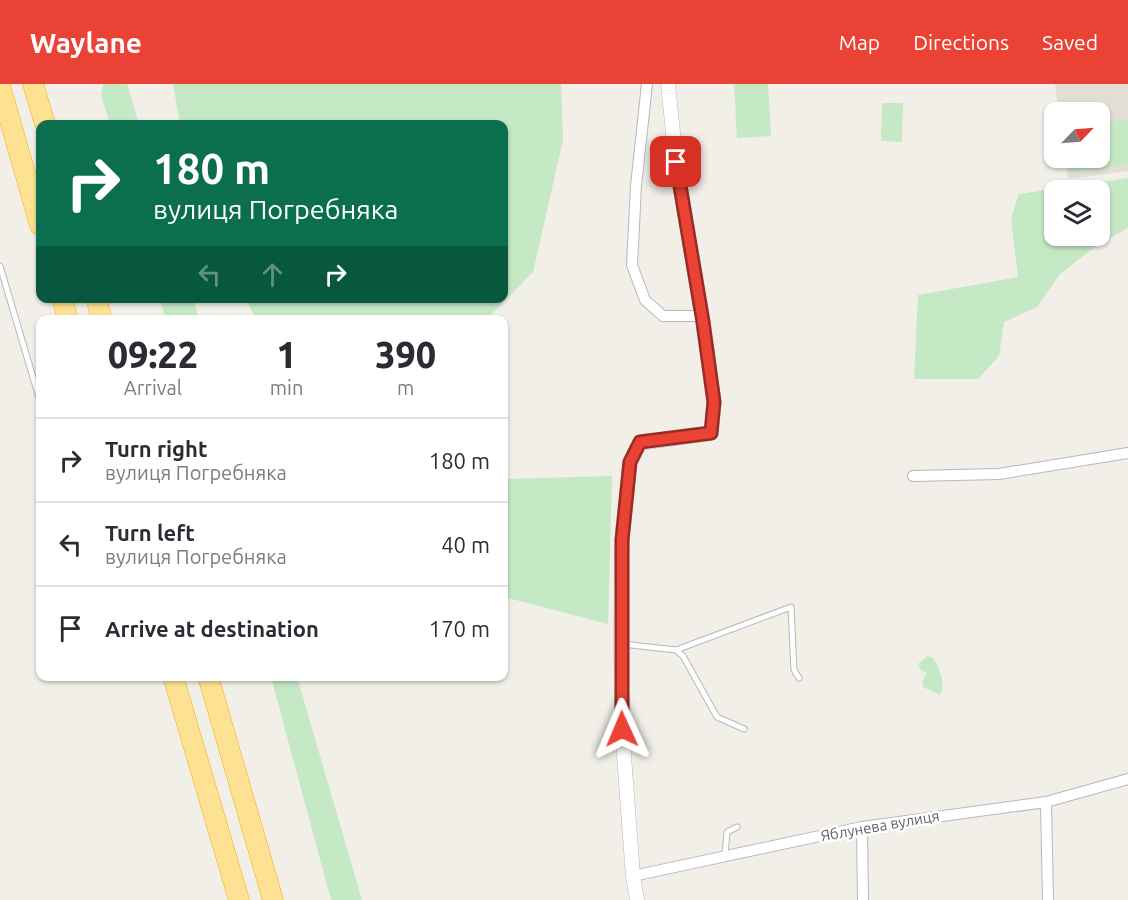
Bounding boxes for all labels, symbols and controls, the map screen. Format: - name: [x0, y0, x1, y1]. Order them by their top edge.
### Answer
- text: Waylane: [30, 27, 142, 58]
- text: Map: [839, 30, 880, 54]
- text: Directions: [913, 30, 1009, 54]
- text: Saved: [1042, 30, 1098, 54]
- north arrow: [1044, 102, 1110, 168]
- map controls: [1044, 102, 1110, 246]
- pin: [650, 136, 701, 187]
- icon: right: [54, 144, 132, 222]
- text: 180 m: [153, 145, 270, 192]
- icon: arrive: [659, 145, 692, 178]
- button: layers: [1044, 180, 1110, 246]
- text: вулиця Погребняка: [153, 194, 398, 224]
- icon: left: [193, 258, 226, 291]
- icon: ahead: [256, 258, 289, 291]
- icon: right: [319, 258, 352, 291]
- text: 09:22: [108, 334, 198, 375]
- text: 1: [276, 334, 297, 375]
- text: 390: [375, 334, 436, 375]
- text: Arrival: [124, 376, 182, 399]
- text: min: [270, 376, 303, 399]
- text: m: [397, 376, 414, 399]
- text: Turn right: [105, 436, 207, 461]
- icon: right: [54, 444, 87, 477]
- text: 180 m: [429, 448, 490, 473]
- text: вулиця Погребняка: [105, 461, 287, 484]
- text: Turn left: [105, 520, 195, 545]
- icon: left: [54, 528, 87, 561]
- text: 40 m: [441, 532, 490, 557]
- text: вулиця Погребняка: [105, 545, 287, 568]
- icon: arrive: [54, 612, 87, 645]
- text: Arrive at destination: [105, 616, 319, 641]
- text: 170 m: [429, 616, 490, 641]
- position arrow: [590, 697, 654, 761]
- street label: Яблунева вулиця: [819, 807, 941, 844]

